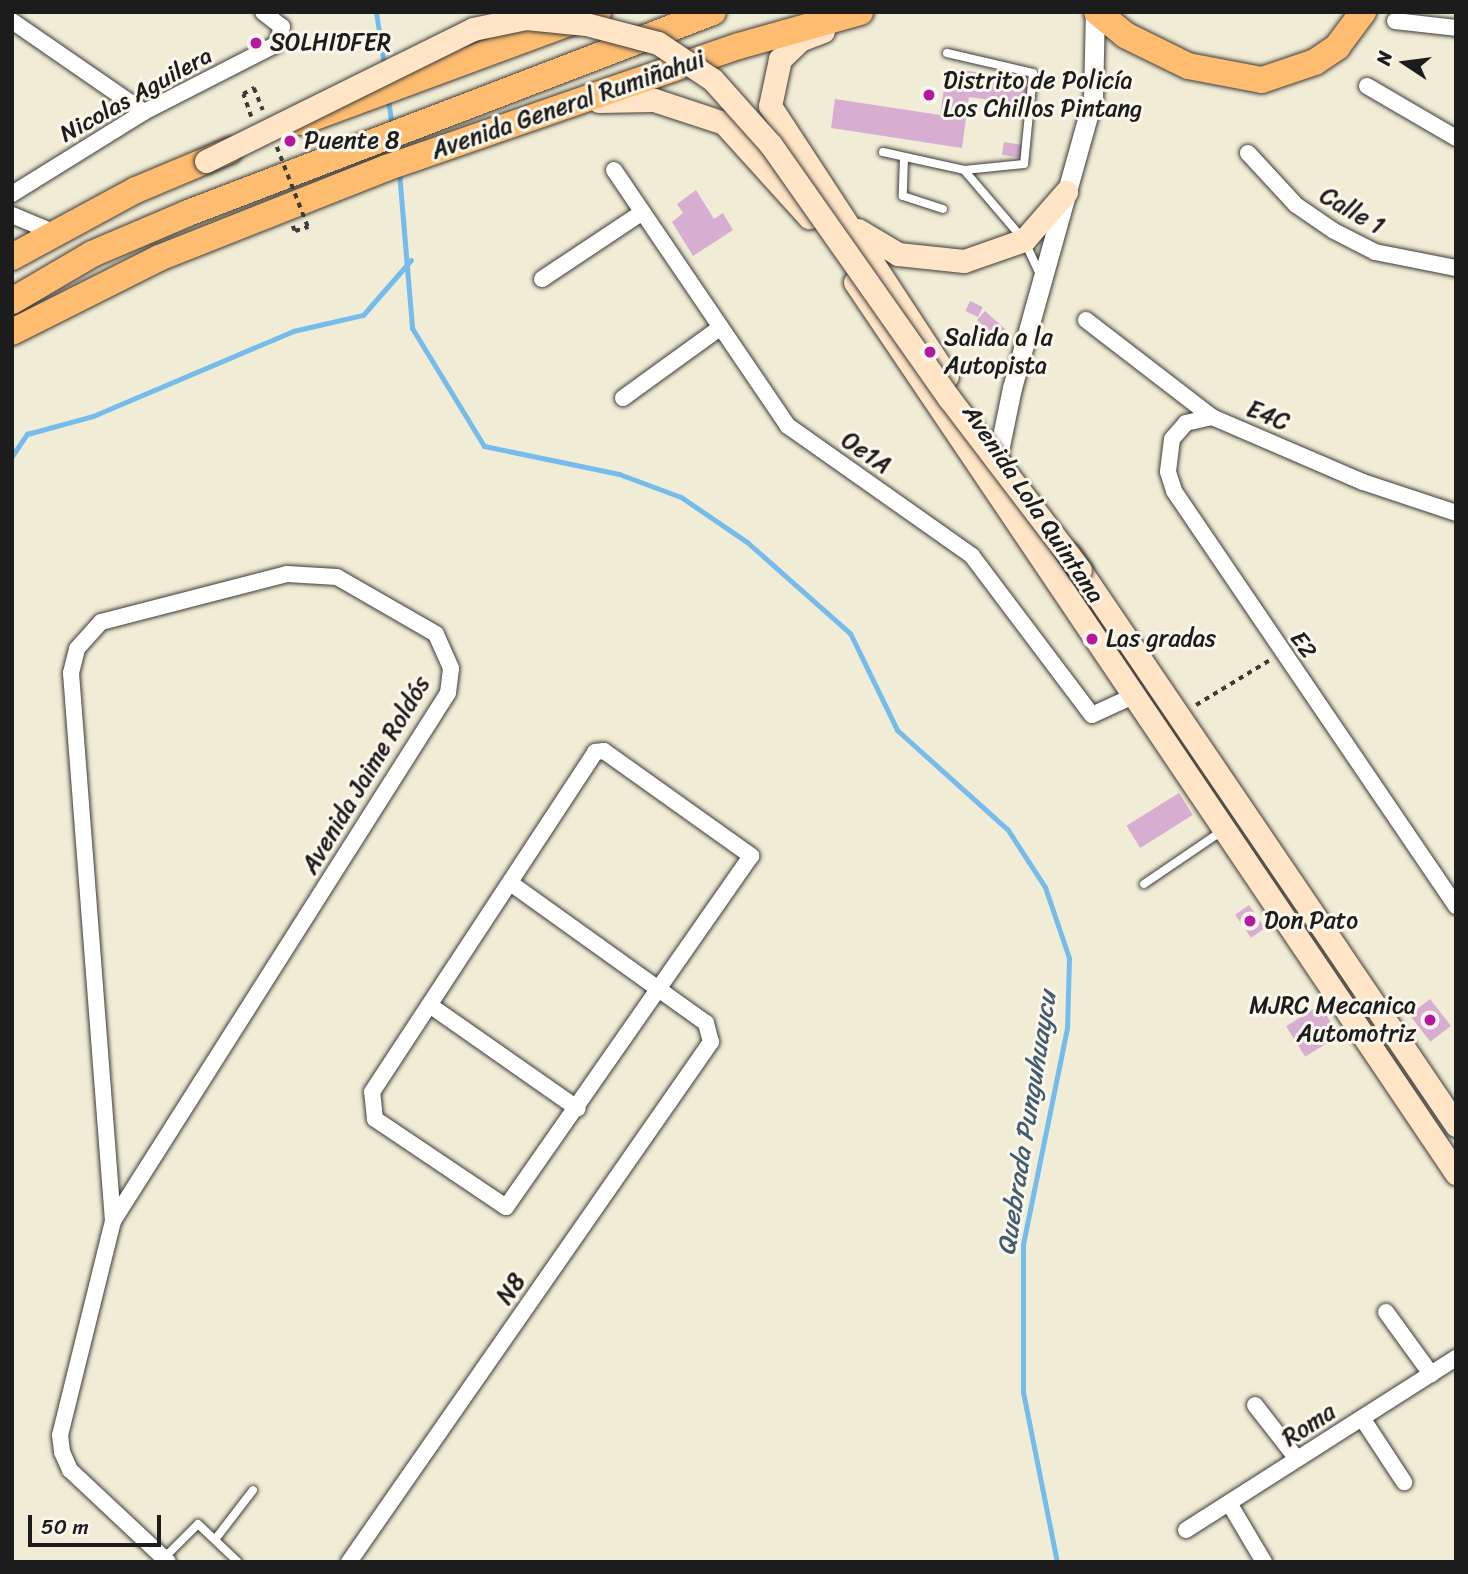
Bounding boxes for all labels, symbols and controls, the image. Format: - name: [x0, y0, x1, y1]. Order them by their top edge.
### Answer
- north arrow: [1370, 28, 1440, 98]
- place label: SOLHIDFER: [270, 29, 391, 57]
- marker: SOLHIDFER: [248, 35, 264, 51]
- street label: Nicolas Aguilera: [55, 41, 217, 149]
- street label: Avenida General Rumiñahui: [428, 45, 708, 165]
- text: N: [1366, 48, 1402, 68]
- place label: Distrito de Policía Los Chillos Pintang: [943, 67, 1143, 123]
- marker: Distrito de Policía Los Chillos Pintang: [921, 87, 937, 103]
- place label: Puente 8: [304, 127, 399, 155]
- marker: Puente 8: [282, 133, 298, 149]
- street label: Calle 1: [1315, 181, 1389, 241]
- place label: Salida a la Autopista: [944, 324, 1053, 380]
- marker: Salida a la Autopista: [922, 344, 938, 360]
- street label: E4C: [1243, 395, 1293, 437]
- street label: Avenida Lola Quintana: [956, 399, 1110, 609]
- street label: Oe1A: [836, 426, 896, 480]
- place label: Las gradas: [1106, 625, 1216, 653]
- street label: E2: [1283, 626, 1323, 664]
- marker: Las gradas: [1084, 631, 1100, 647]
- street label: Avenida Jaime Roldós: [296, 672, 436, 878]
- place label: Don Pato: [1264, 907, 1359, 935]
- marker: Don Pato: [1242, 913, 1258, 929]
- water label: Quebrada Punguhuaycu: [991, 988, 1063, 1258]
- place label: MJRC Mecanica Automotriz: [1250, 992, 1416, 1048]
- marker: MJRC Mecanica Automotriz: [1422, 1012, 1438, 1028]
- street label: N8: [490, 1268, 532, 1310]
- street label: Roma: [1277, 1397, 1341, 1453]
- scale bar: [32, 1500, 164, 1544]
- text: 50 m: [41, 1508, 89, 1546]

